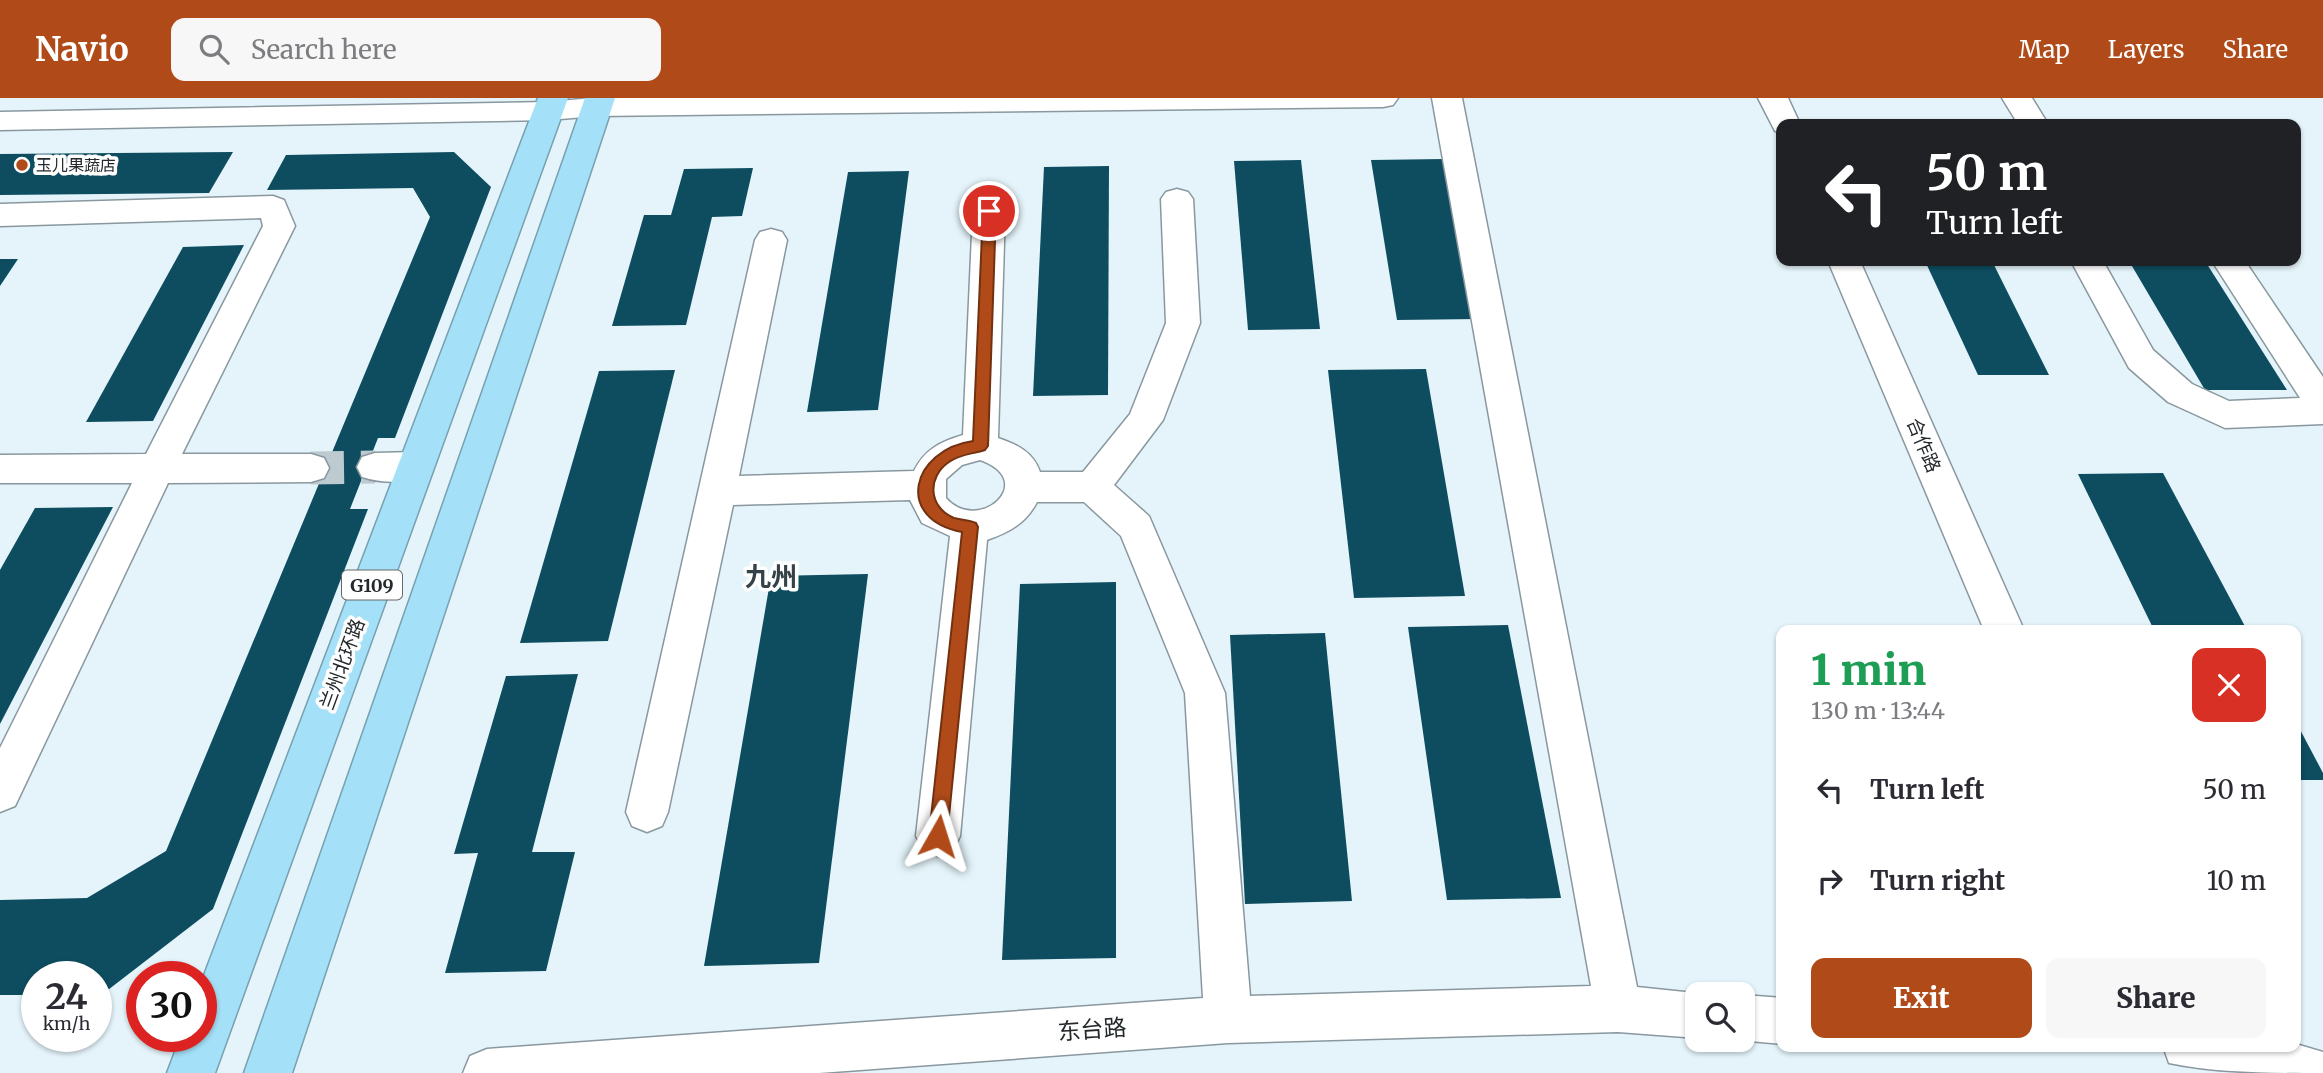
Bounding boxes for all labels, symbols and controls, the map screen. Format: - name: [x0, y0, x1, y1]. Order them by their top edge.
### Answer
- search box: [171, 18, 661, 81]
- text: Navio: [35, 29, 129, 70]
- icon: search: [195, 30, 233, 68]
- text: Search here: [251, 33, 396, 66]
- text: Map: [2019, 34, 2070, 65]
- text: Layers: [2108, 34, 2184, 65]
- text: Share: [2222, 34, 2288, 65]
- text: 50 m: [1926, 142, 2047, 203]
- icon: left: [1811, 147, 1902, 238]
- place label: 玉儿果蔬店: [36, 155, 116, 175]
- marker: 玉儿果蔬店: [14, 157, 30, 173]
- pin: [959, 181, 1019, 241]
- icon: arrive: [970, 192, 1008, 230]
- text: Turn left: [1926, 203, 2063, 243]
- street label: 合作路: [1902, 414, 1946, 476]
- district label: 九州: [745, 560, 797, 593]
- road number: G109: [342, 570, 402, 600]
- street label: 兰州北环路: [314, 615, 370, 713]
- text: 1 min: [1811, 644, 1926, 696]
- button: close: [2192, 648, 2266, 722]
- text: 130 m · 13:44: [1811, 696, 1945, 725]
- icon: left: [1811, 771, 1849, 809]
- text: Turn left: [1870, 773, 1984, 806]
- text: 50 m: [2202, 773, 2266, 806]
- position arrow: [901, 799, 975, 873]
- icon: right: [1811, 862, 1849, 900]
- text: Turn right: [1870, 864, 2005, 897]
- text: 10 m: [2207, 864, 2266, 897]
- button: Exit: [1811, 958, 2032, 1038]
- button: Share: [2046, 958, 2266, 1038]
- speed limit sign: 30: [126, 961, 217, 1052]
- text: 24: [45, 975, 88, 1019]
- map controls: [1685, 982, 1755, 1052]
- button: search: [1685, 982, 1755, 1052]
- text: km/h: [43, 1012, 90, 1035]
- street label: 东台路: [1057, 1012, 1127, 1046]

